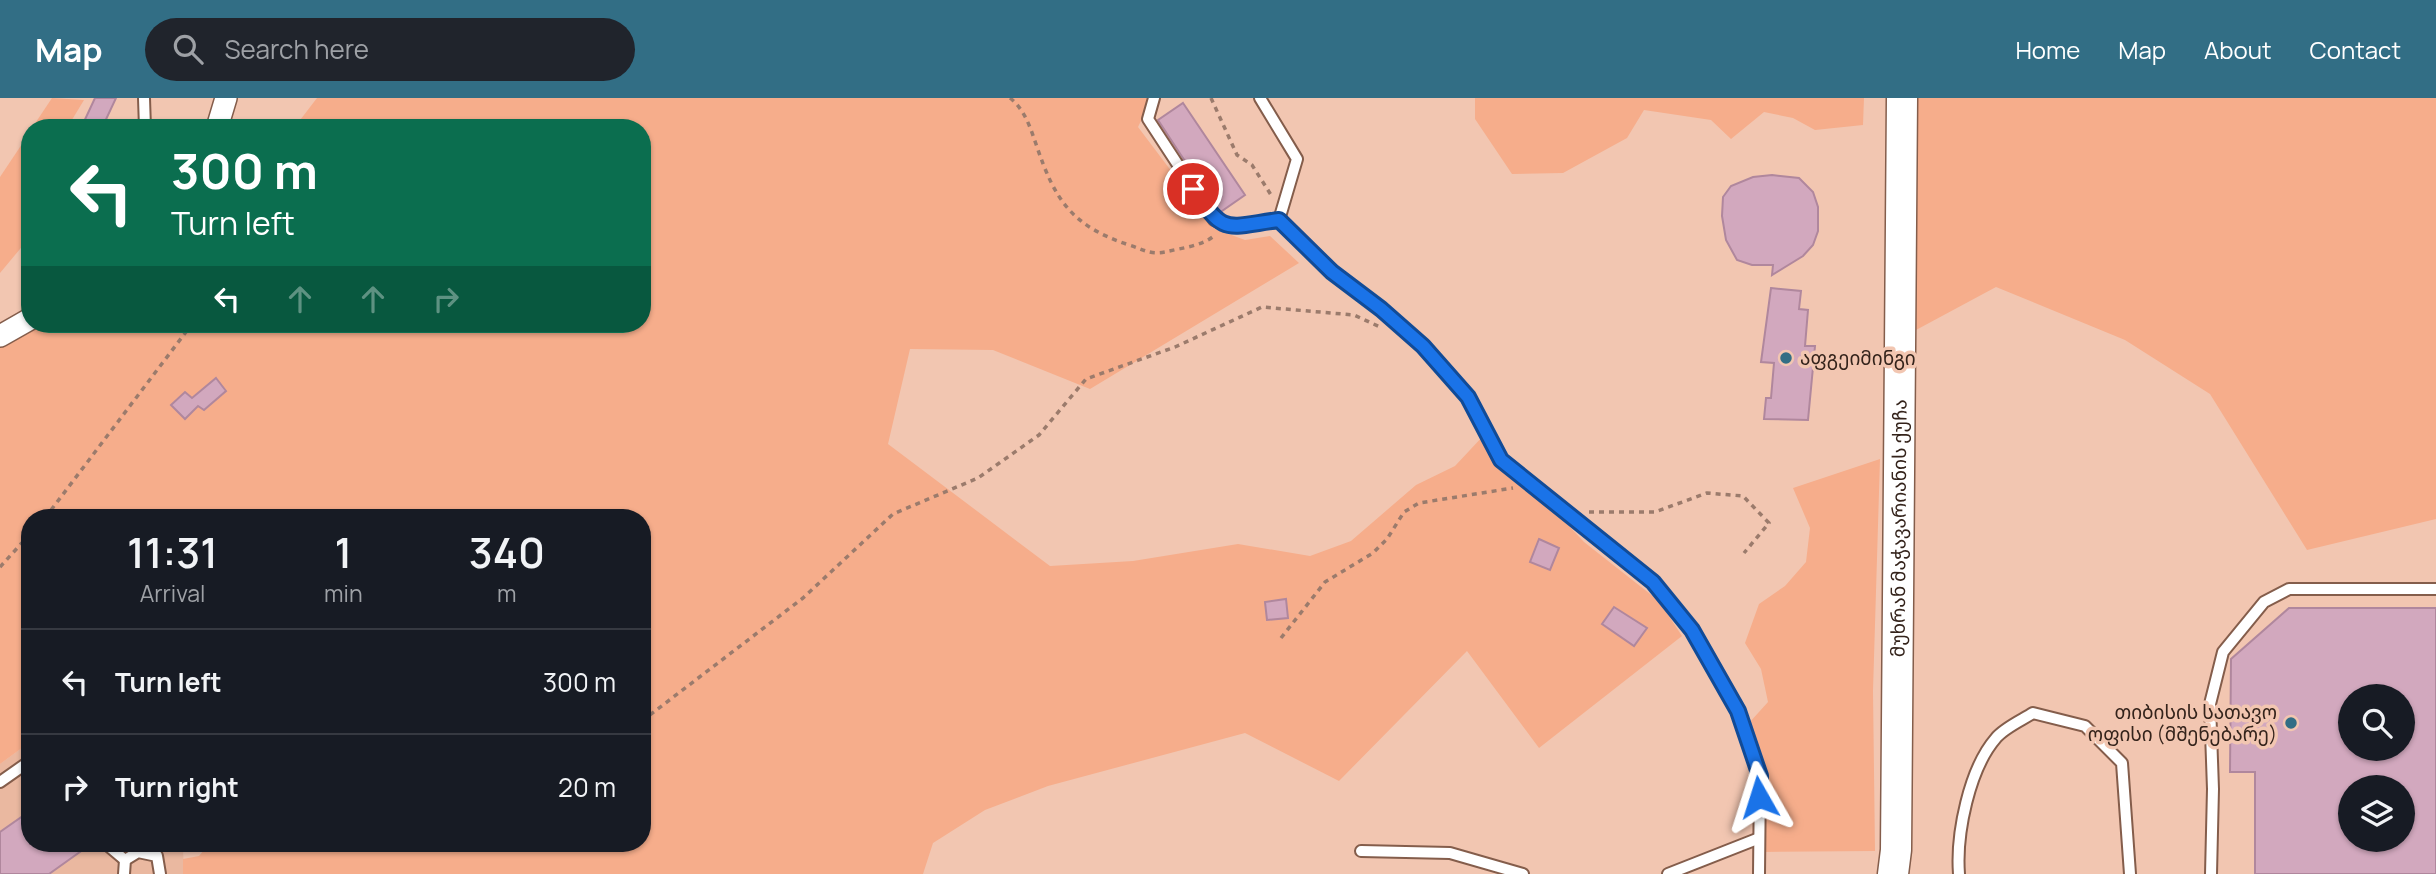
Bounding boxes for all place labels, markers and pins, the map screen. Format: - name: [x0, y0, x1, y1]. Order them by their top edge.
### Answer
- pin: [1163, 159, 1223, 219]
- place label: აფგეიმინგი: [1800, 345, 1916, 371]
- marker: აფგეიმინგი: [1778, 350, 1794, 366]
- place label: თიბისის სათავო ოფისი (მშენებარე): [2088, 699, 2277, 747]
- marker: თიბისის სათავო ოფისი (მშენებარე): [2283, 715, 2299, 731]

